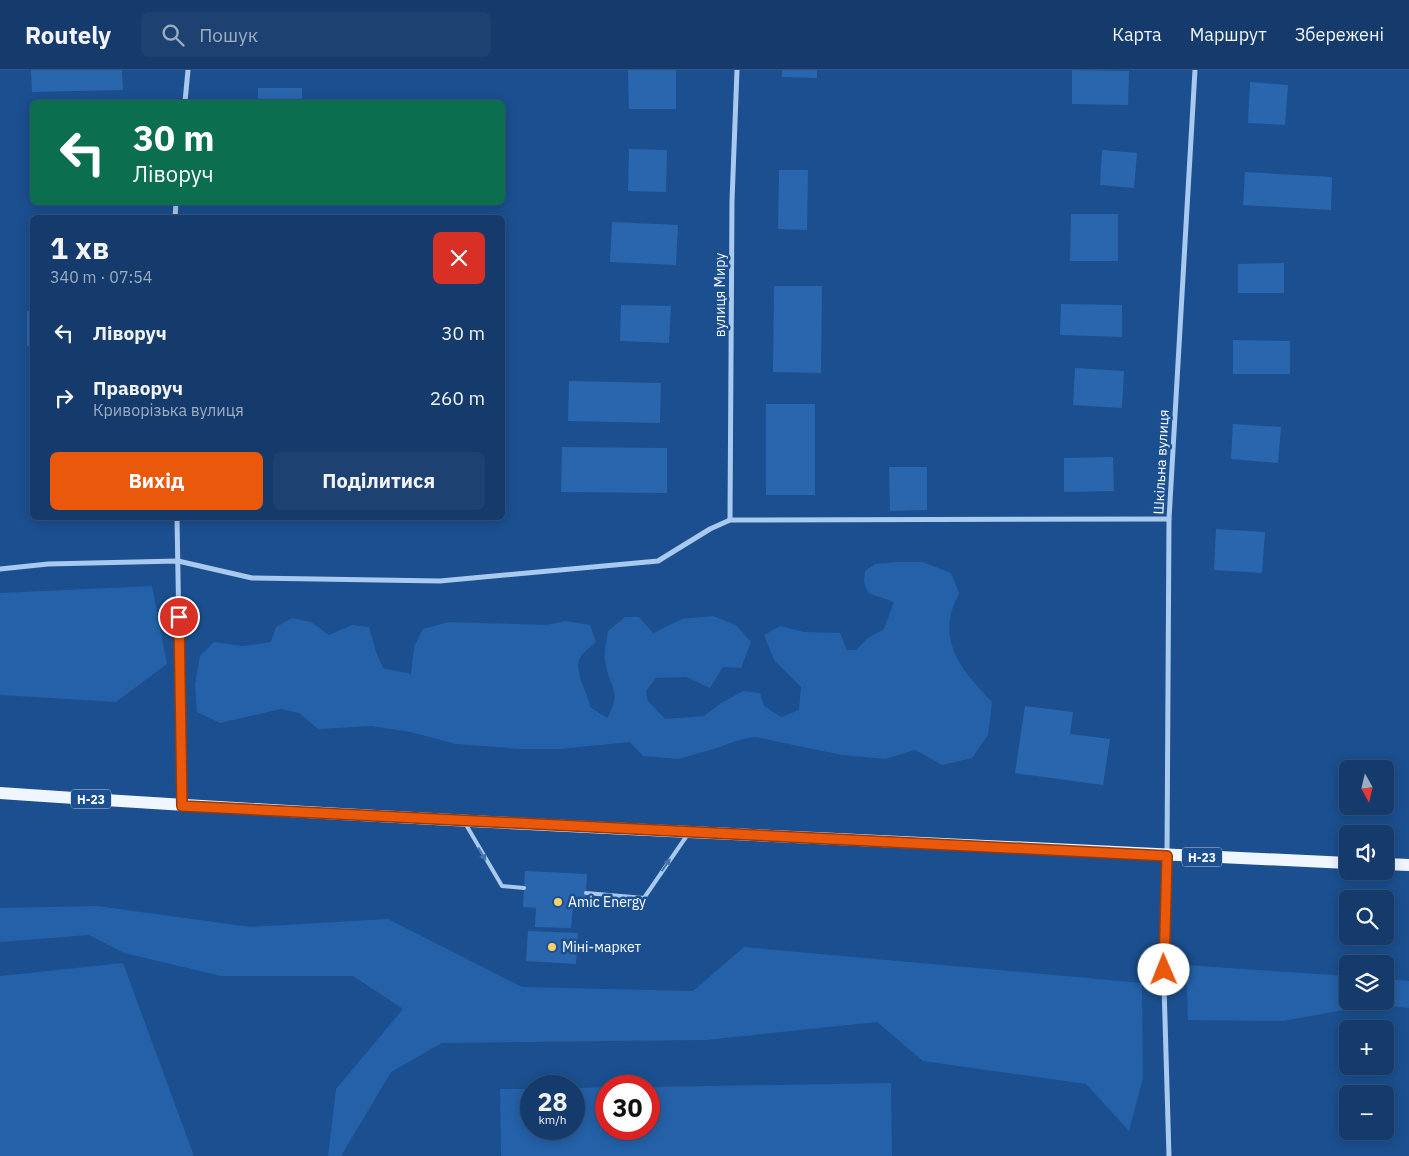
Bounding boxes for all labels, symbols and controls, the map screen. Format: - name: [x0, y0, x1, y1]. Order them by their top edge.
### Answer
- search box: [141, 12, 491, 57]
- text: Routely: [25, 19, 111, 51]
- icon: search: [159, 21, 187, 49]
- text: Пошук: [199, 23, 258, 47]
- text: Карта: [1112, 23, 1162, 46]
- text: Маршрут: [1190, 23, 1267, 46]
- text: Збережені: [1295, 23, 1384, 46]
- text: 30 m: [133, 115, 215, 161]
- icon: left: [50, 120, 115, 185]
- text: Ліворуч: [133, 159, 214, 188]
- text: 1 хв: [50, 228, 109, 267]
- button: close: [433, 232, 485, 284]
- street label: вулиця Миру: [711, 253, 729, 337]
- text: 340 m · 07:54: [50, 267, 152, 287]
- icon: left: [50, 319, 78, 347]
- text: Ліворуч: [93, 321, 167, 345]
- text: 30 m: [441, 321, 485, 345]
- text: Праворуч: [93, 376, 183, 400]
- icon: right: [50, 384, 78, 412]
- text: 260 m: [430, 386, 485, 410]
- text: Криворізька вулиця: [93, 400, 244, 420]
- street label: Шкільна вулиця: [1149, 409, 1173, 515]
- button: Вихід: [50, 452, 263, 510]
- button: Поділитися: [273, 452, 485, 510]
- pin: [158, 596, 200, 638]
- icon: arrive: [165, 603, 193, 631]
- north arrow: [1339, 760, 1394, 815]
- map controls: [1339, 760, 1394, 1140]
- road number: Н-23: [71, 790, 111, 809]
- button: sound: [1339, 825, 1394, 880]
- one-way arrow: [478, 847, 487, 860]
- road number: Н-23: [1182, 848, 1222, 866]
- one-way arrow: [661, 858, 671, 872]
- button: search: [1339, 890, 1394, 945]
- place label: Amic Energy: [568, 893, 646, 911]
- marker: Amic Energy: [552, 896, 564, 908]
- place label: Міні-маркет: [562, 938, 642, 956]
- marker: Міні-маркет: [546, 941, 558, 953]
- position arrow: [1137, 943, 1189, 995]
- button: layers: [1339, 955, 1394, 1010]
- button: +: [1339, 1020, 1394, 1075]
- speed limit sign: 30: [595, 1075, 660, 1140]
- text: 28: [537, 1085, 568, 1118]
- button: −: [1339, 1085, 1394, 1140]
- text: km/h: [538, 1112, 567, 1127]

